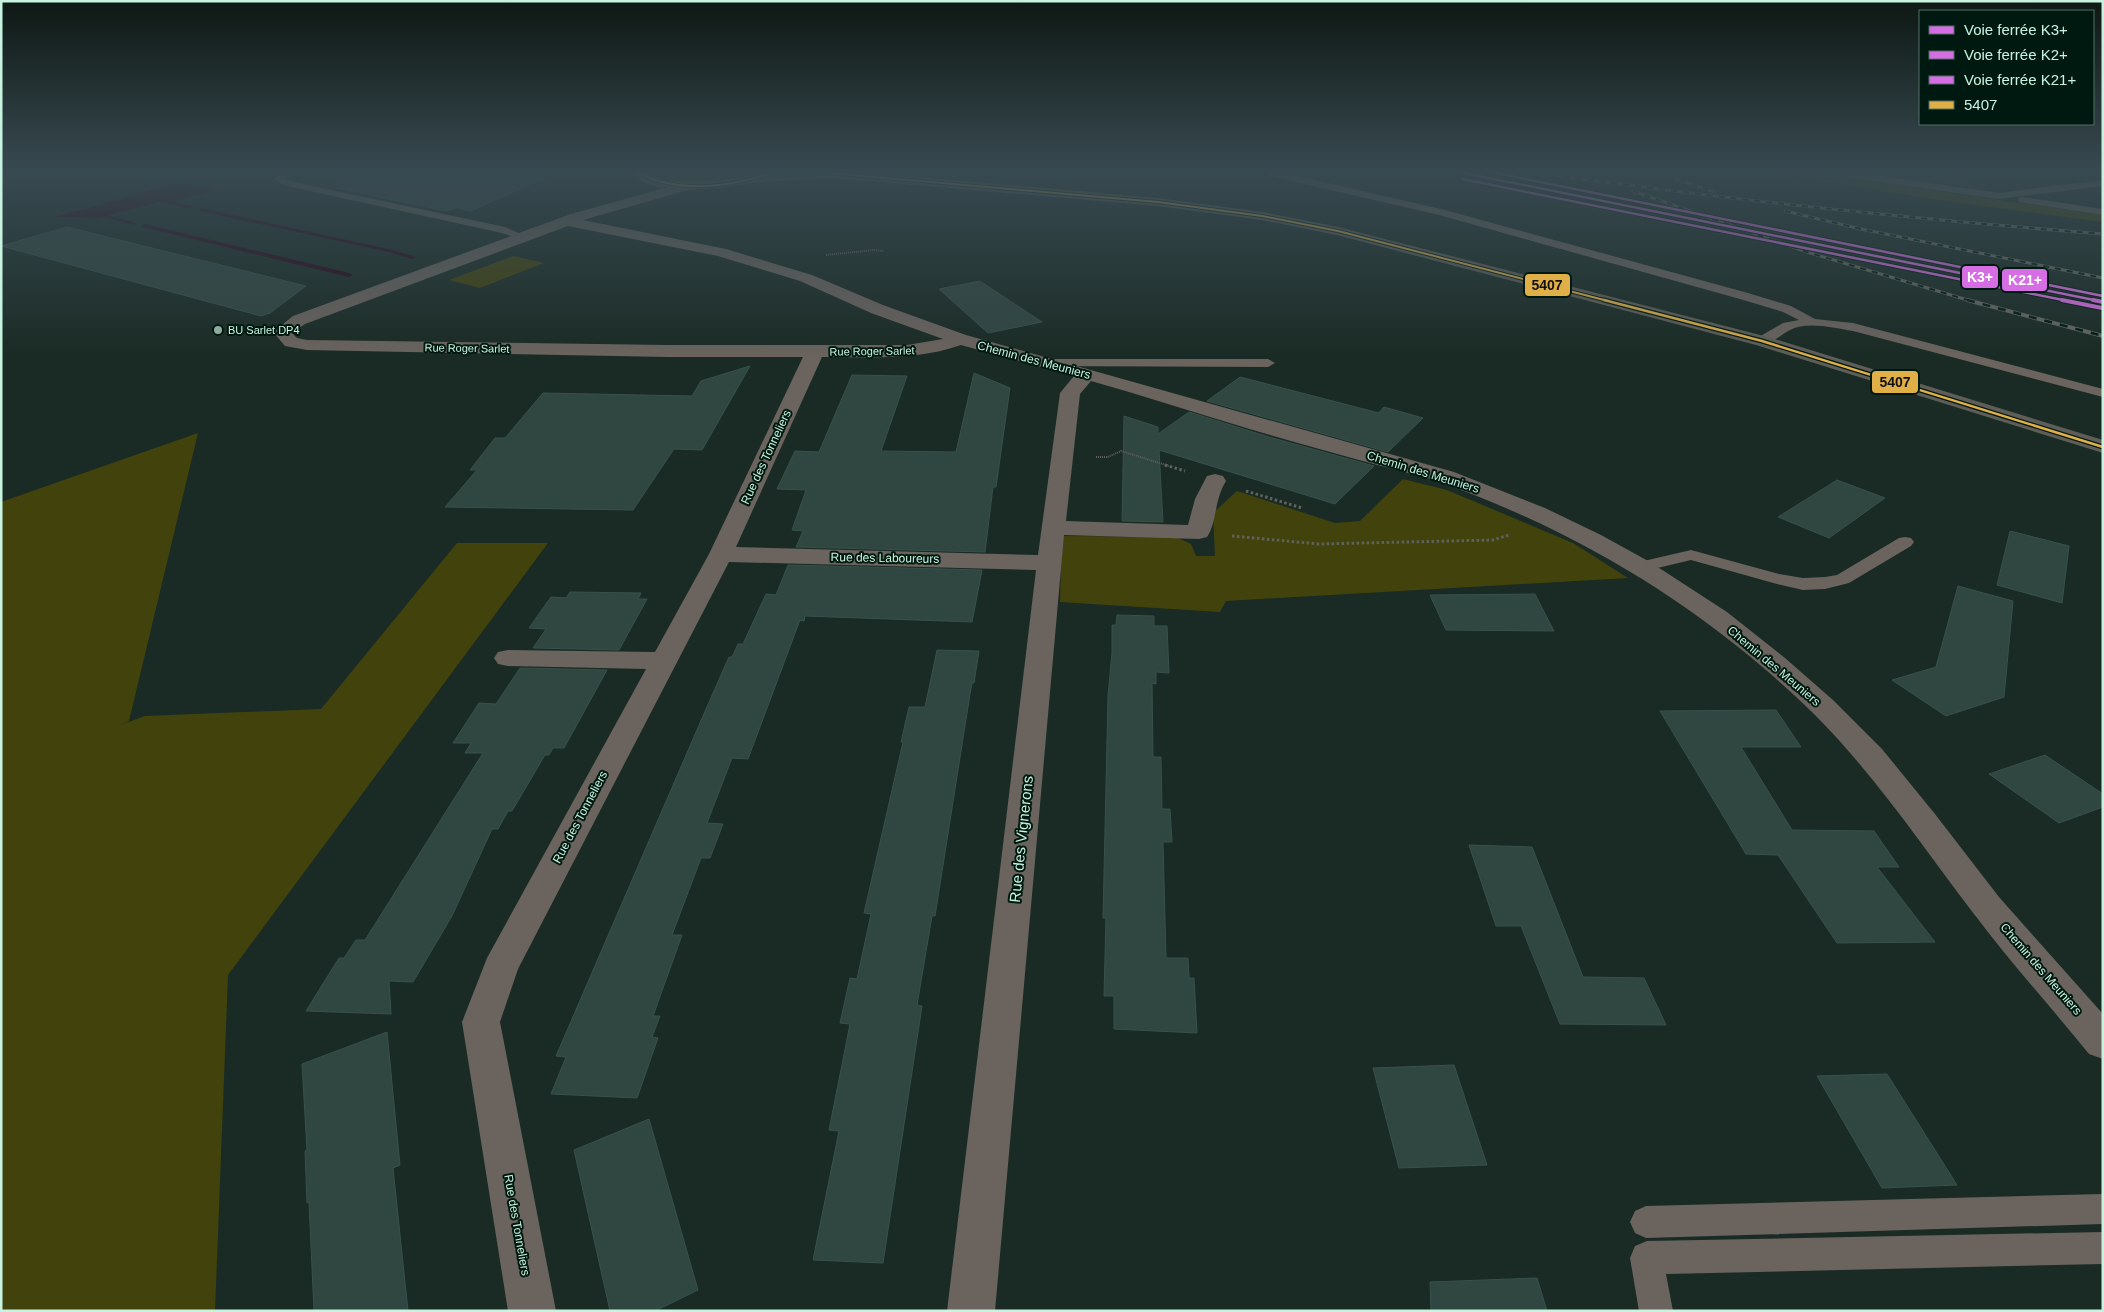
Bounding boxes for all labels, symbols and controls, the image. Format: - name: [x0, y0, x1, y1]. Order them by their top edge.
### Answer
- legend: [1919, 10, 2094, 125]
- text: Voie ferrée K3+: [1964, 21, 2068, 38]
- text: Voie ferrée K2+: [1964, 46, 2068, 63]
- text: Voie ferrée K21+: [1964, 71, 2076, 88]
- text: 5407: [1964, 96, 1997, 113]
- line badge: K3+: [1961, 265, 1999, 289]
- line badge: K21+: [2001, 268, 2048, 292]
- text: K3+: [1967, 269, 1993, 285]
- text: K21+: [2008, 272, 2042, 288]
- line badge: 5407: [1524, 273, 1571, 297]
- text: 5407: [1531, 277, 1563, 293]
- marker: BU Sarlet DP4: [212, 324, 224, 336]
- place label: BU Sarlet DP4: [228, 324, 300, 336]
- street label: Chemin des Meuniers: [976, 338, 1092, 382]
- street label: Rue Roger Sarlet: [424, 341, 510, 355]
- street label: Rue Roger Sarlet: [829, 344, 915, 358]
- line badge: 5407: [1871, 370, 1919, 394]
- text: 5407: [1879, 374, 1911, 390]
- street label: Rue des Tonneliers: [738, 408, 794, 506]
- street label: Chemin des Meuniers: [1365, 448, 1481, 496]
- street label: Rue des Laboureurs: [831, 550, 939, 566]
- street label: Chemin des Meuniers: [1725, 623, 1823, 709]
- street label: Rue des Tonneliers: [550, 768, 610, 866]
- street label: Rue des Vignerons: [1006, 775, 1036, 903]
- street label: Chemin des Meuniers: [1997, 920, 2085, 1018]
- street label: Rue des Tonneliers: [501, 1173, 533, 1277]

